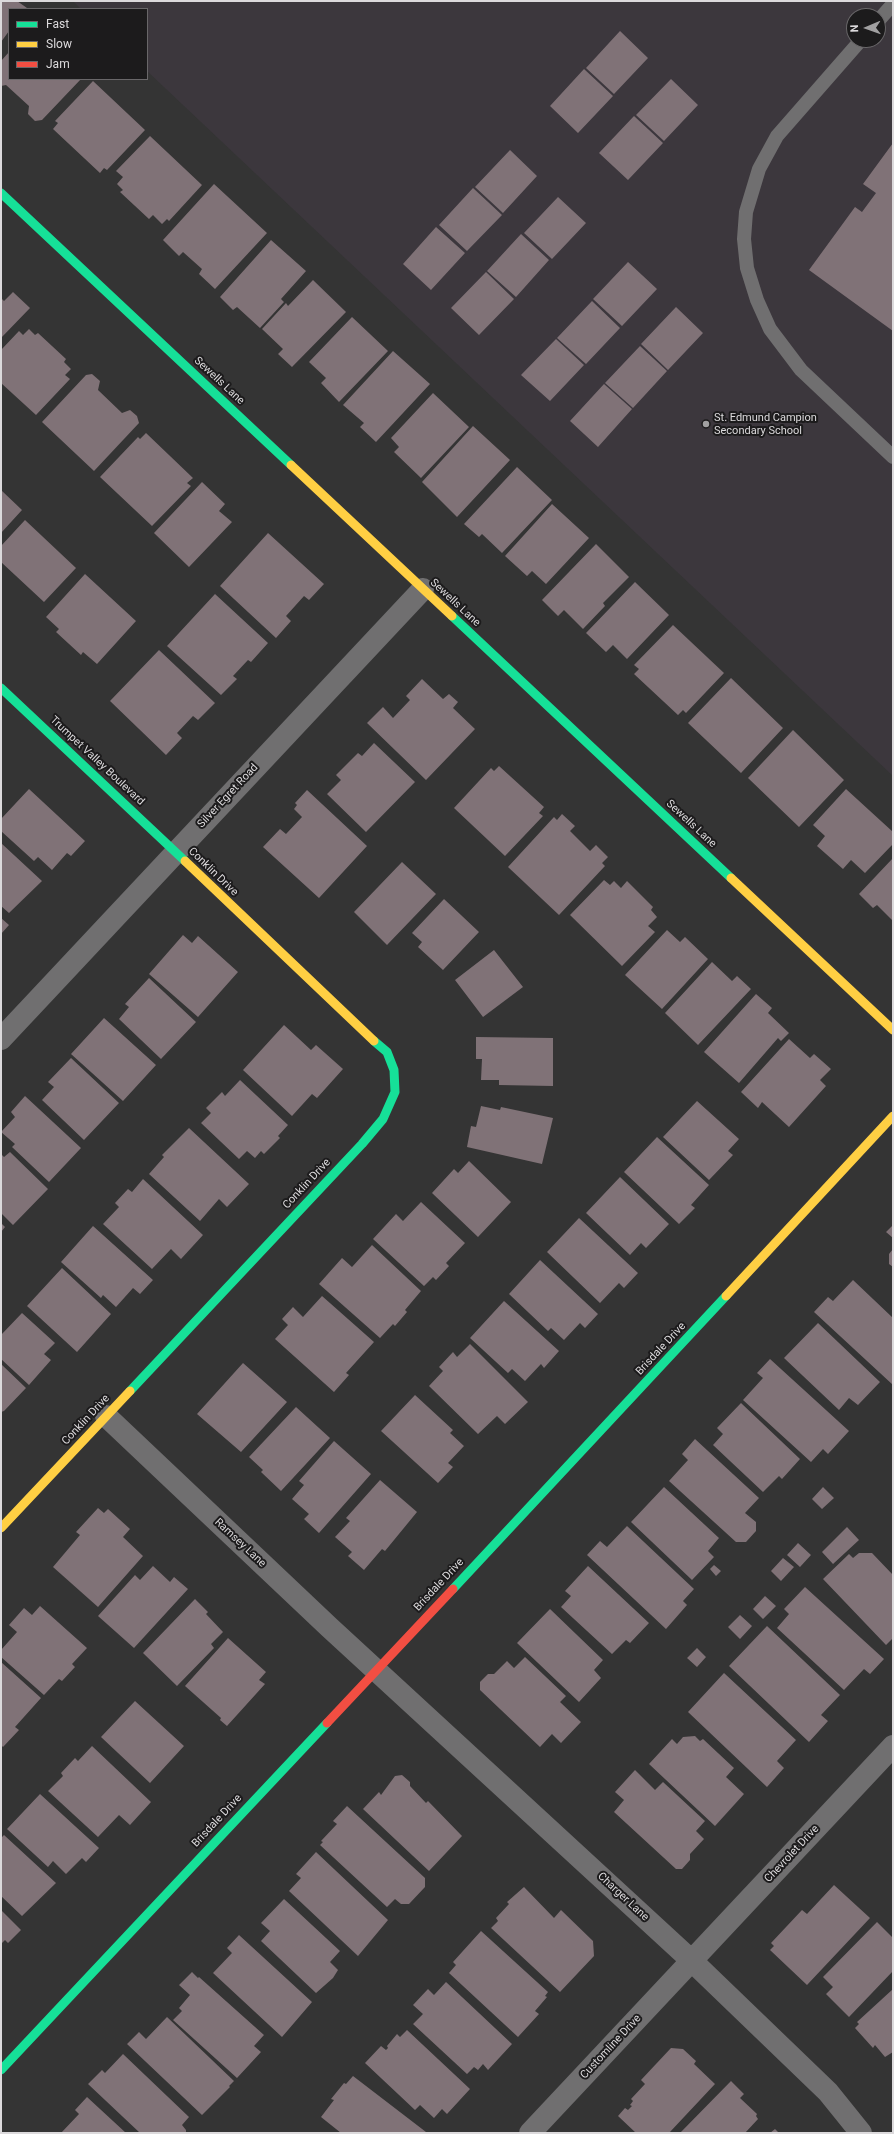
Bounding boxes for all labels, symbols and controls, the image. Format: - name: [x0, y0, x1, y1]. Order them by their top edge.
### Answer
- legend: [8, 8, 148, 80]
- north arrow: [846, 8, 886, 48]
- text: Fast: [46, 17, 69, 31]
- text: N: [848, 24, 861, 33]
- text: Slow: [46, 37, 72, 51]
- text: Jam: [46, 57, 70, 71]
- street label: Sewells Lane: [191, 354, 247, 408]
- place label: St. Edmund Campion Secondary School: [714, 411, 817, 437]
- marker: St. Edmund Campion Secondary School: [701, 419, 711, 429]
- street label: Sewells Lane: [427, 576, 483, 630]
- street label: Trumpet Valley Boulevard: [47, 714, 147, 808]
- street label: Silver Egret Road: [195, 761, 261, 831]
- street label: Sewells Lane: [663, 797, 719, 851]
- street label: Conklin Drive: [185, 845, 241, 899]
- street label: Conklin Drive: [280, 1156, 334, 1212]
- street label: Brisdale Drive: [633, 1320, 689, 1378]
- street label: Conklin Drive: [59, 1392, 113, 1448]
- street label: Ramsey Lane: [212, 1516, 268, 1570]
- street label: Brisdale Drive: [411, 1556, 467, 1614]
- street label: Brisdale Drive: [189, 1792, 245, 1850]
- street label: Chevrolet Drive: [762, 1823, 822, 1885]
- street label: Charger Lane: [595, 1870, 651, 1924]
- street label: Customline Drive: [578, 2012, 644, 2082]

